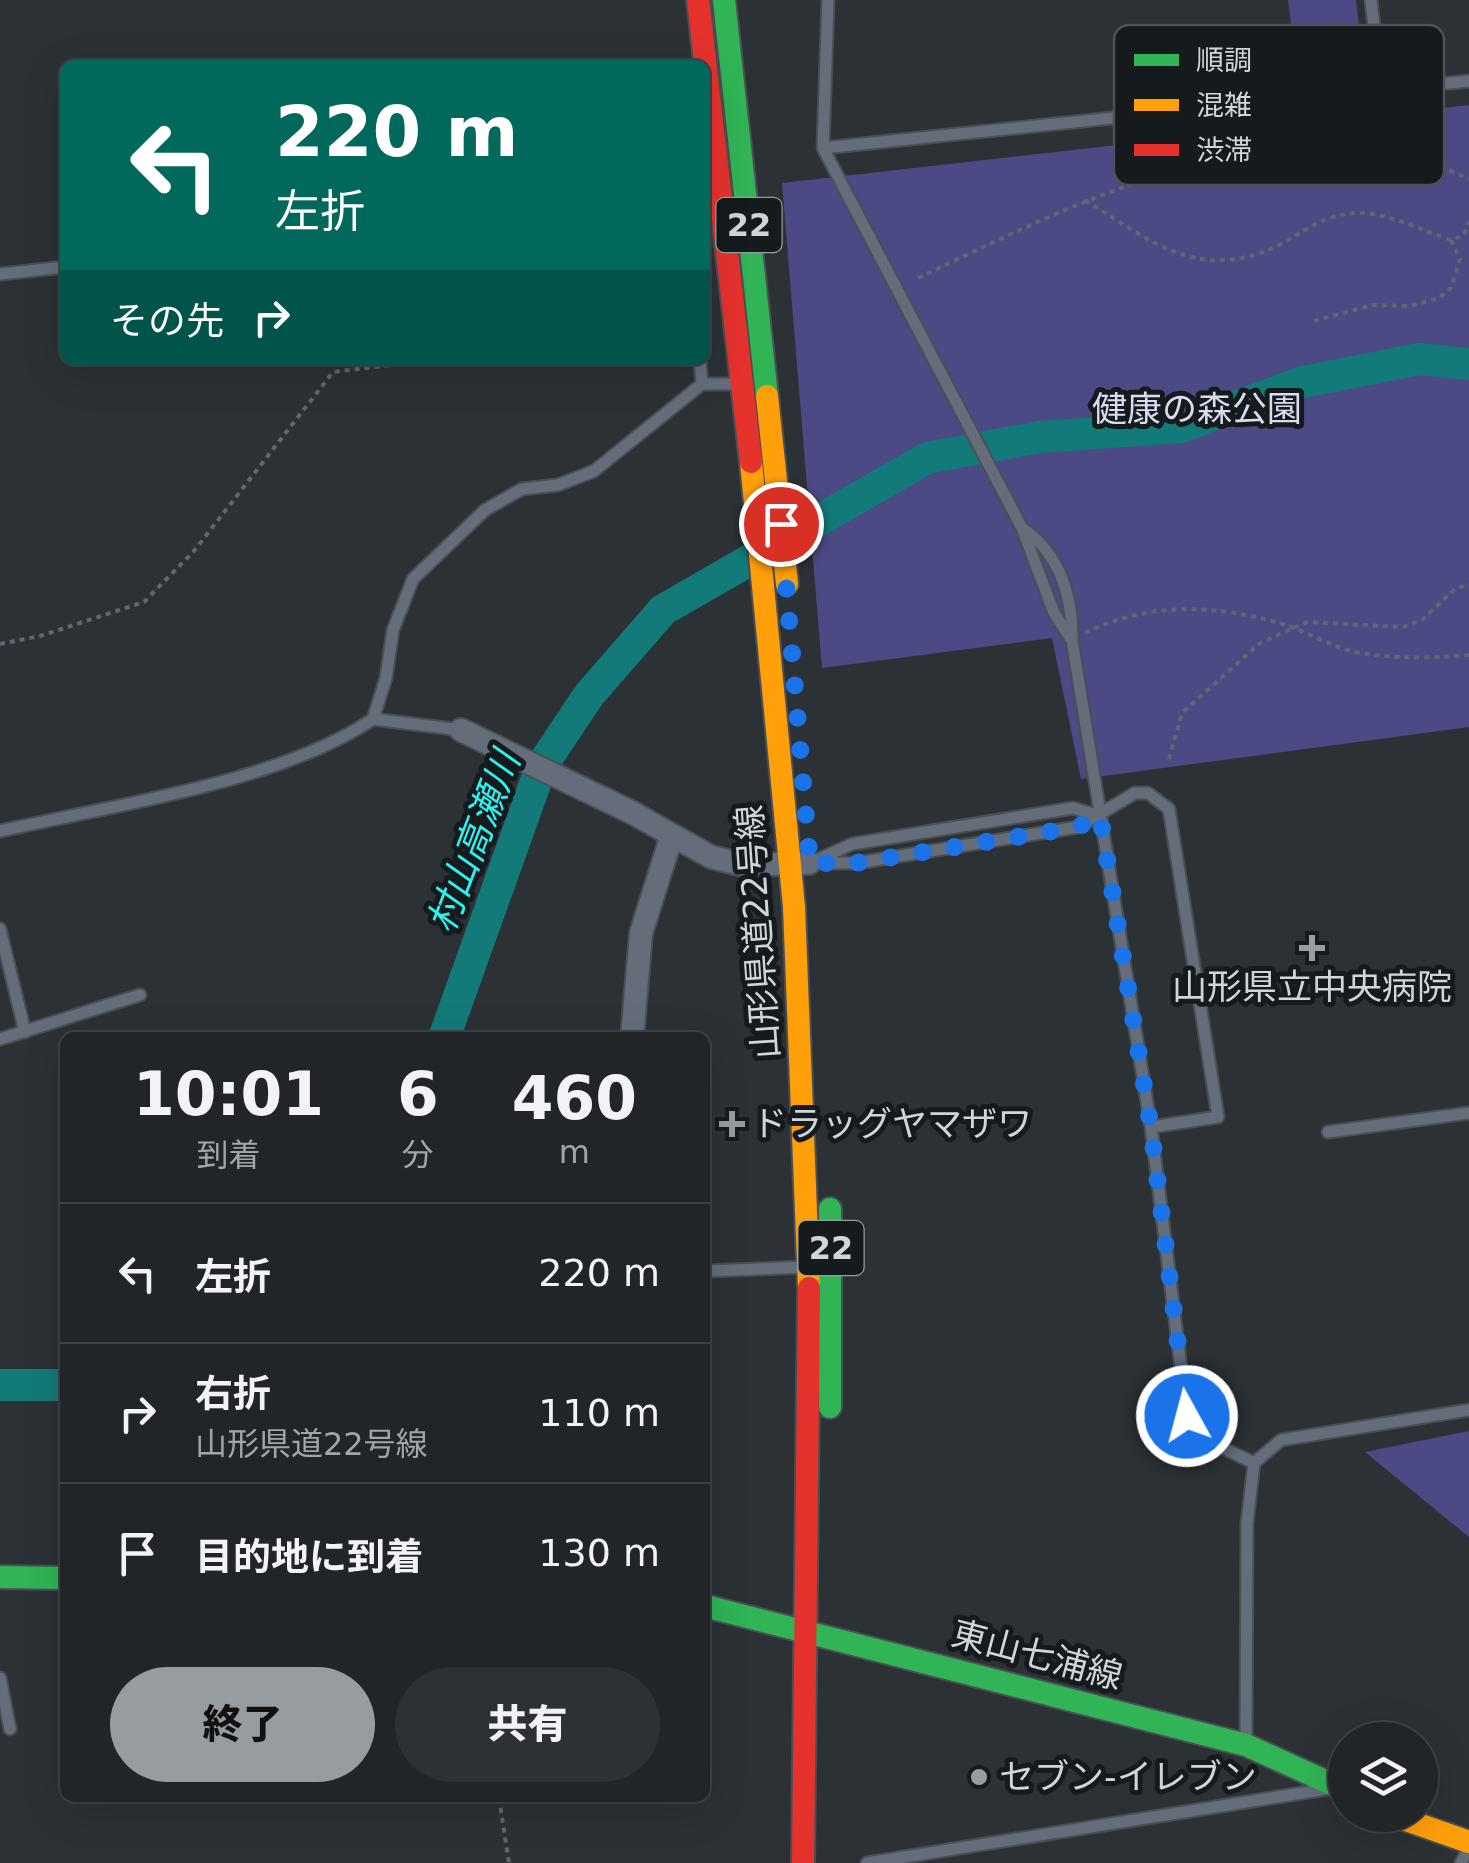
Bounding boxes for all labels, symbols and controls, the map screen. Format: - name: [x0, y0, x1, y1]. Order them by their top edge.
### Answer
- legend: [1114, 25, 1444, 185]
- text: 順調: [1196, 44, 1252, 77]
- text: 混雑: [1196, 89, 1252, 122]
- text: 220 m: [275, 91, 518, 173]
- icon: left: [110, 100, 240, 230]
- text: 渋滞: [1196, 134, 1252, 167]
- text: 左折: [275, 185, 365, 238]
- road number: 22: [716, 198, 782, 252]
- icon: right: [244, 290, 299, 345]
- text: その先: [110, 299, 224, 343]
- park label: 健康の森公園: [1092, 389, 1302, 429]
- pin: [739, 482, 824, 567]
- icon: arrive: [754, 497, 809, 552]
- water label: 村山高瀬川: [419, 742, 530, 939]
- street label: 山形県道22号線: [729, 804, 787, 1060]
- marker: 山形県立中央病院: [1299, 935, 1325, 961]
- place label: 山形県立中央病院: [1172, 967, 1452, 1007]
- text: 10:01: [133, 1059, 324, 1129]
- text: 6: [397, 1059, 439, 1129]
- text: 460: [512, 1063, 637, 1133]
- place label: ドラッグヤマザワ: [752, 1104, 1032, 1144]
- marker: ドラッグヤマザワ: [721, 1113, 743, 1135]
- text: m: [559, 1133, 590, 1171]
- text: 到着: [196, 1136, 261, 1174]
- text: 分: [402, 1136, 434, 1174]
- road number: 22: [798, 1221, 864, 1275]
- icon: left: [110, 1246, 165, 1301]
- text: 220 m: [538, 1251, 660, 1295]
- text: 左折: [195, 1255, 271, 1299]
- position arrow: [1135, 1364, 1239, 1468]
- text: 右折: [195, 1372, 271, 1416]
- icon: right: [110, 1386, 165, 1441]
- text: 110 m: [538, 1391, 660, 1435]
- text: 山形県道22号線: [195, 1425, 428, 1463]
- icon: arrive: [110, 1526, 165, 1581]
- text: 130 m: [538, 1531, 660, 1575]
- text: 目的地に到着: [195, 1535, 423, 1579]
- street label: 東山七浦線: [947, 1613, 1127, 1697]
- button: 終了: [110, 1667, 375, 1782]
- button: 共有: [395, 1667, 660, 1782]
- map controls: [1328, 1722, 1438, 1832]
- button: layers: [1328, 1722, 1438, 1832]
- place label: セブン-イレブン: [999, 1757, 1257, 1797]
- marker: セブン-イレブン: [968, 1766, 990, 1788]

